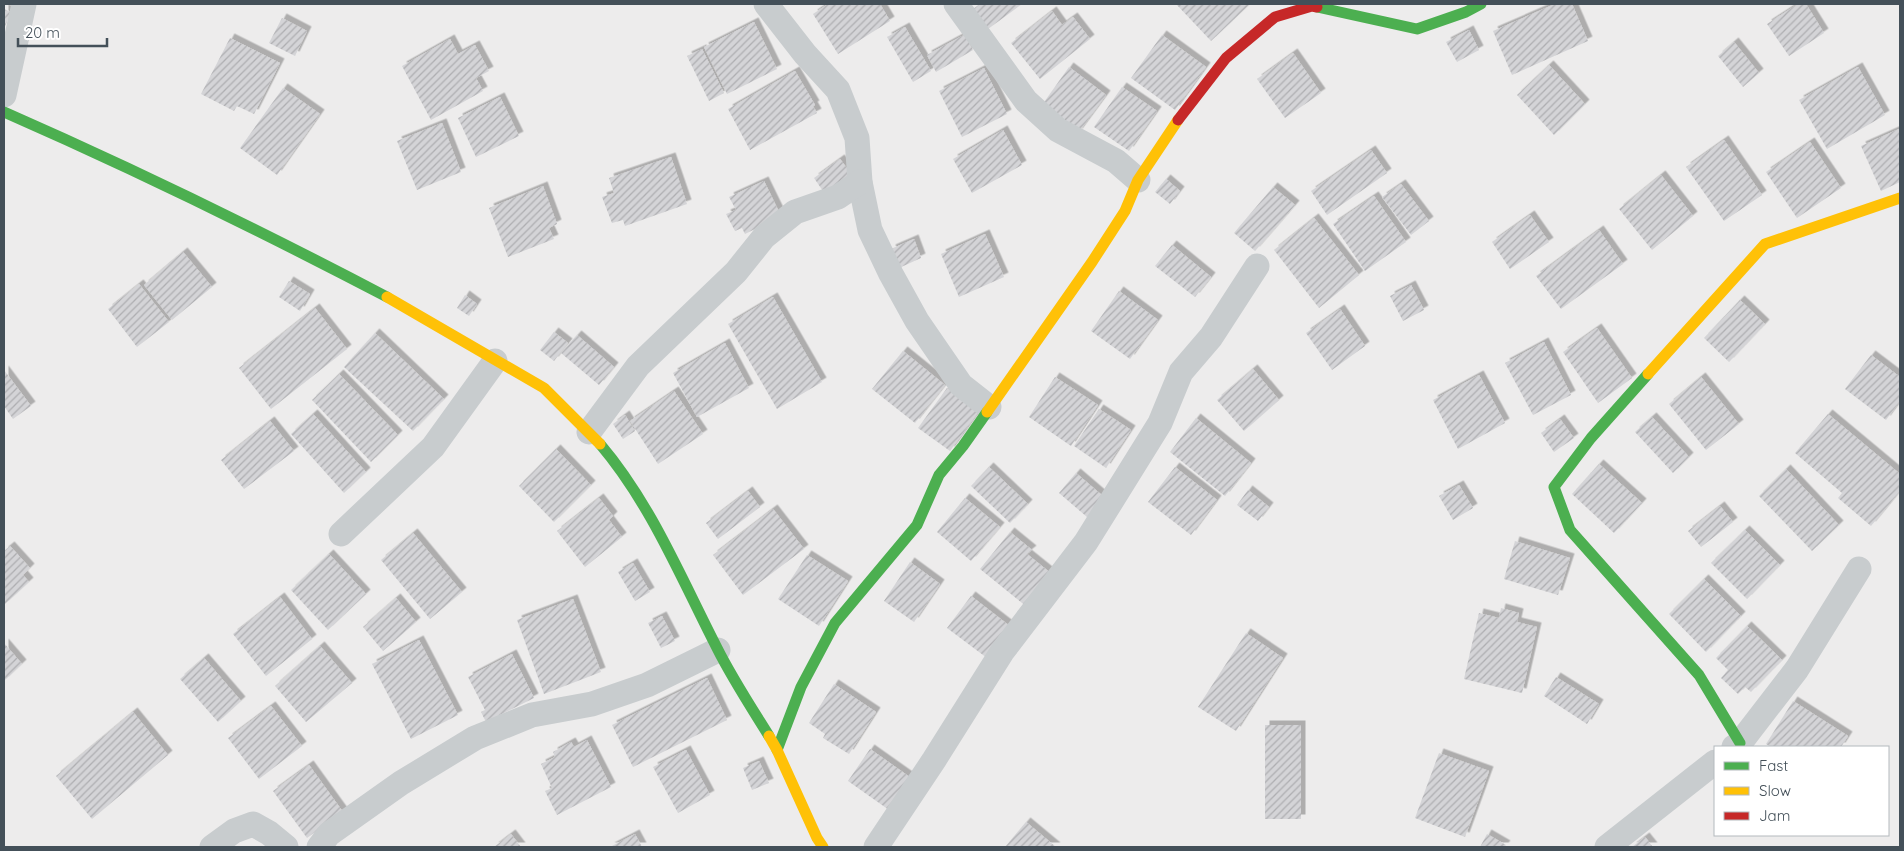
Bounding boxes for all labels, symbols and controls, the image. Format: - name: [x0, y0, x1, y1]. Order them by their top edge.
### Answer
- scale bar: [18, 15, 106, 47]
- text: 20 m: [25, 23, 60, 42]
- legend: [1714, 746, 1889, 836]
- text: Fast: [1759, 756, 1788, 775]
- text: Slow: [1759, 781, 1791, 800]
- text: Jam: [1759, 806, 1790, 825]

